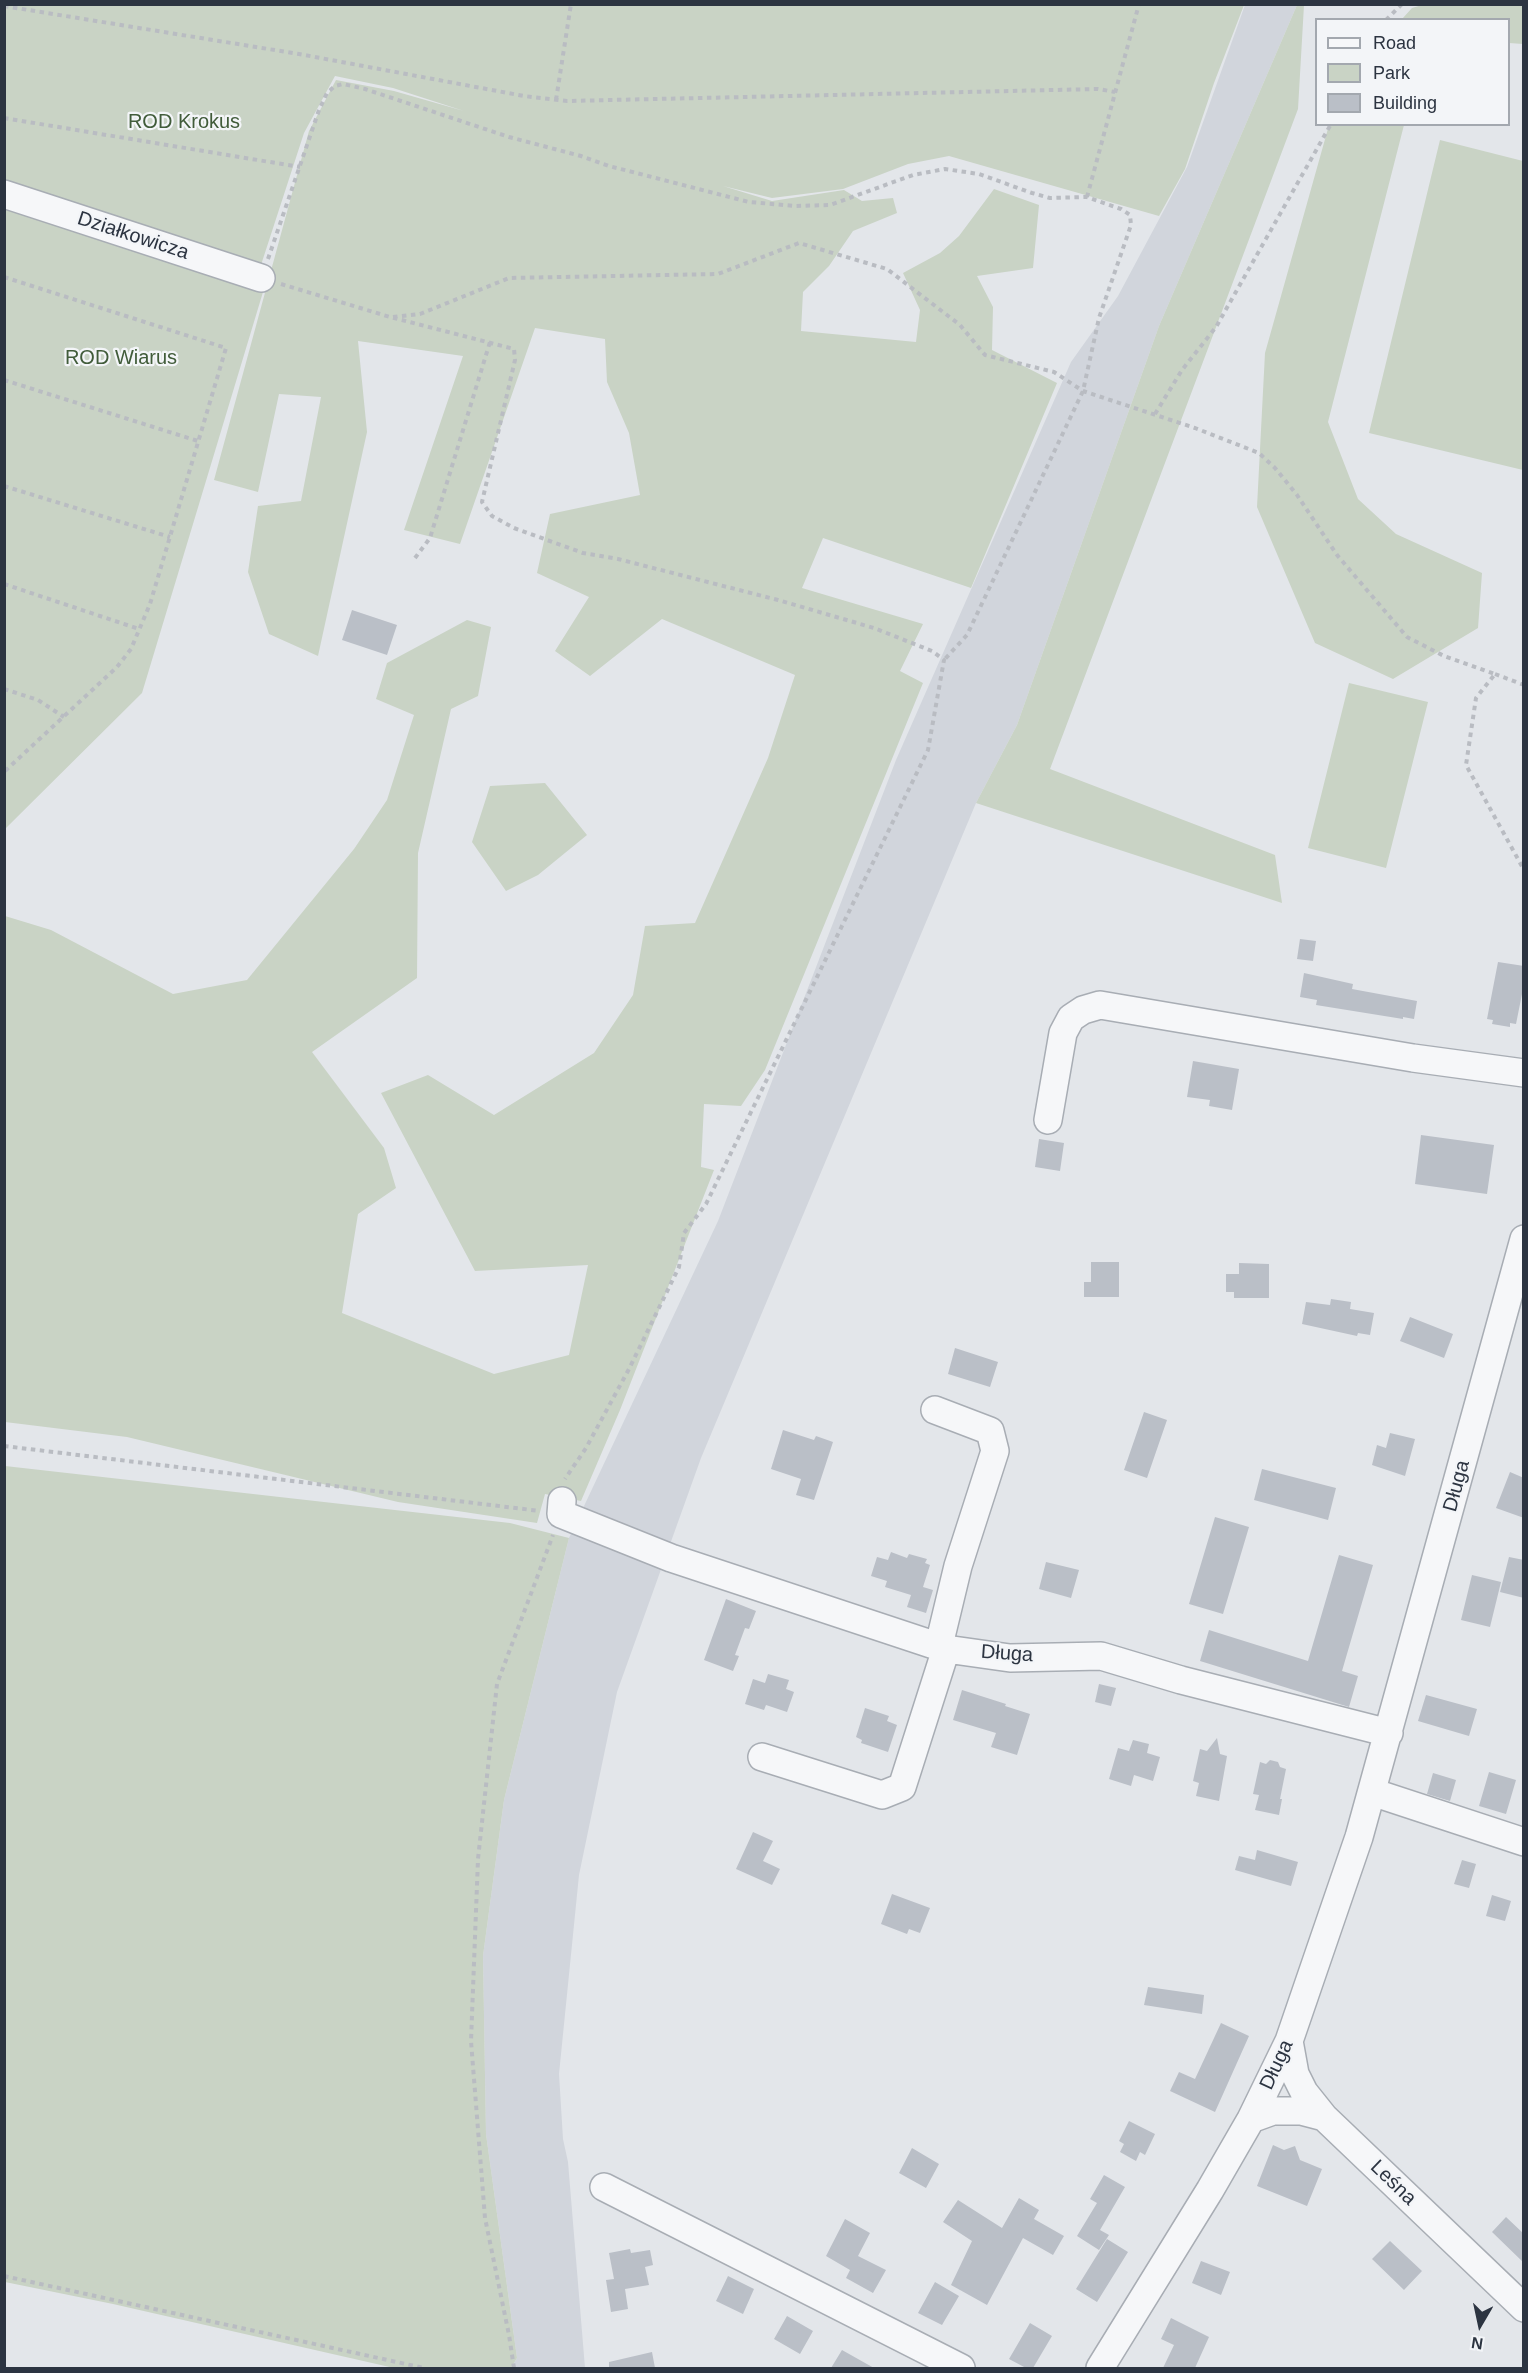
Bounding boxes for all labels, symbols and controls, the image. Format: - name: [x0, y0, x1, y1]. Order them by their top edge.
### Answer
- legend: [1315, 18, 1510, 126]
- text: Road: [1373, 33, 1416, 53]
- text: Park: [1373, 63, 1410, 83]
- text: Building: [1373, 93, 1437, 113]
- park label: ROD Krokus: [128, 110, 240, 134]
- street label: Działkowicza: [74, 207, 192, 265]
- park label: ROD Wiarus: [65, 346, 177, 370]
- street label: Długa: [1439, 1458, 1475, 1514]
- street label: Długa: [980, 1640, 1034, 1668]
- street label: Długa: [1255, 2036, 1299, 2094]
- street label: Leśna: [1365, 2155, 1421, 2211]
- north arrow: [1450, 2295, 1510, 2355]
- text: N: [1470, 2334, 1484, 2353]

